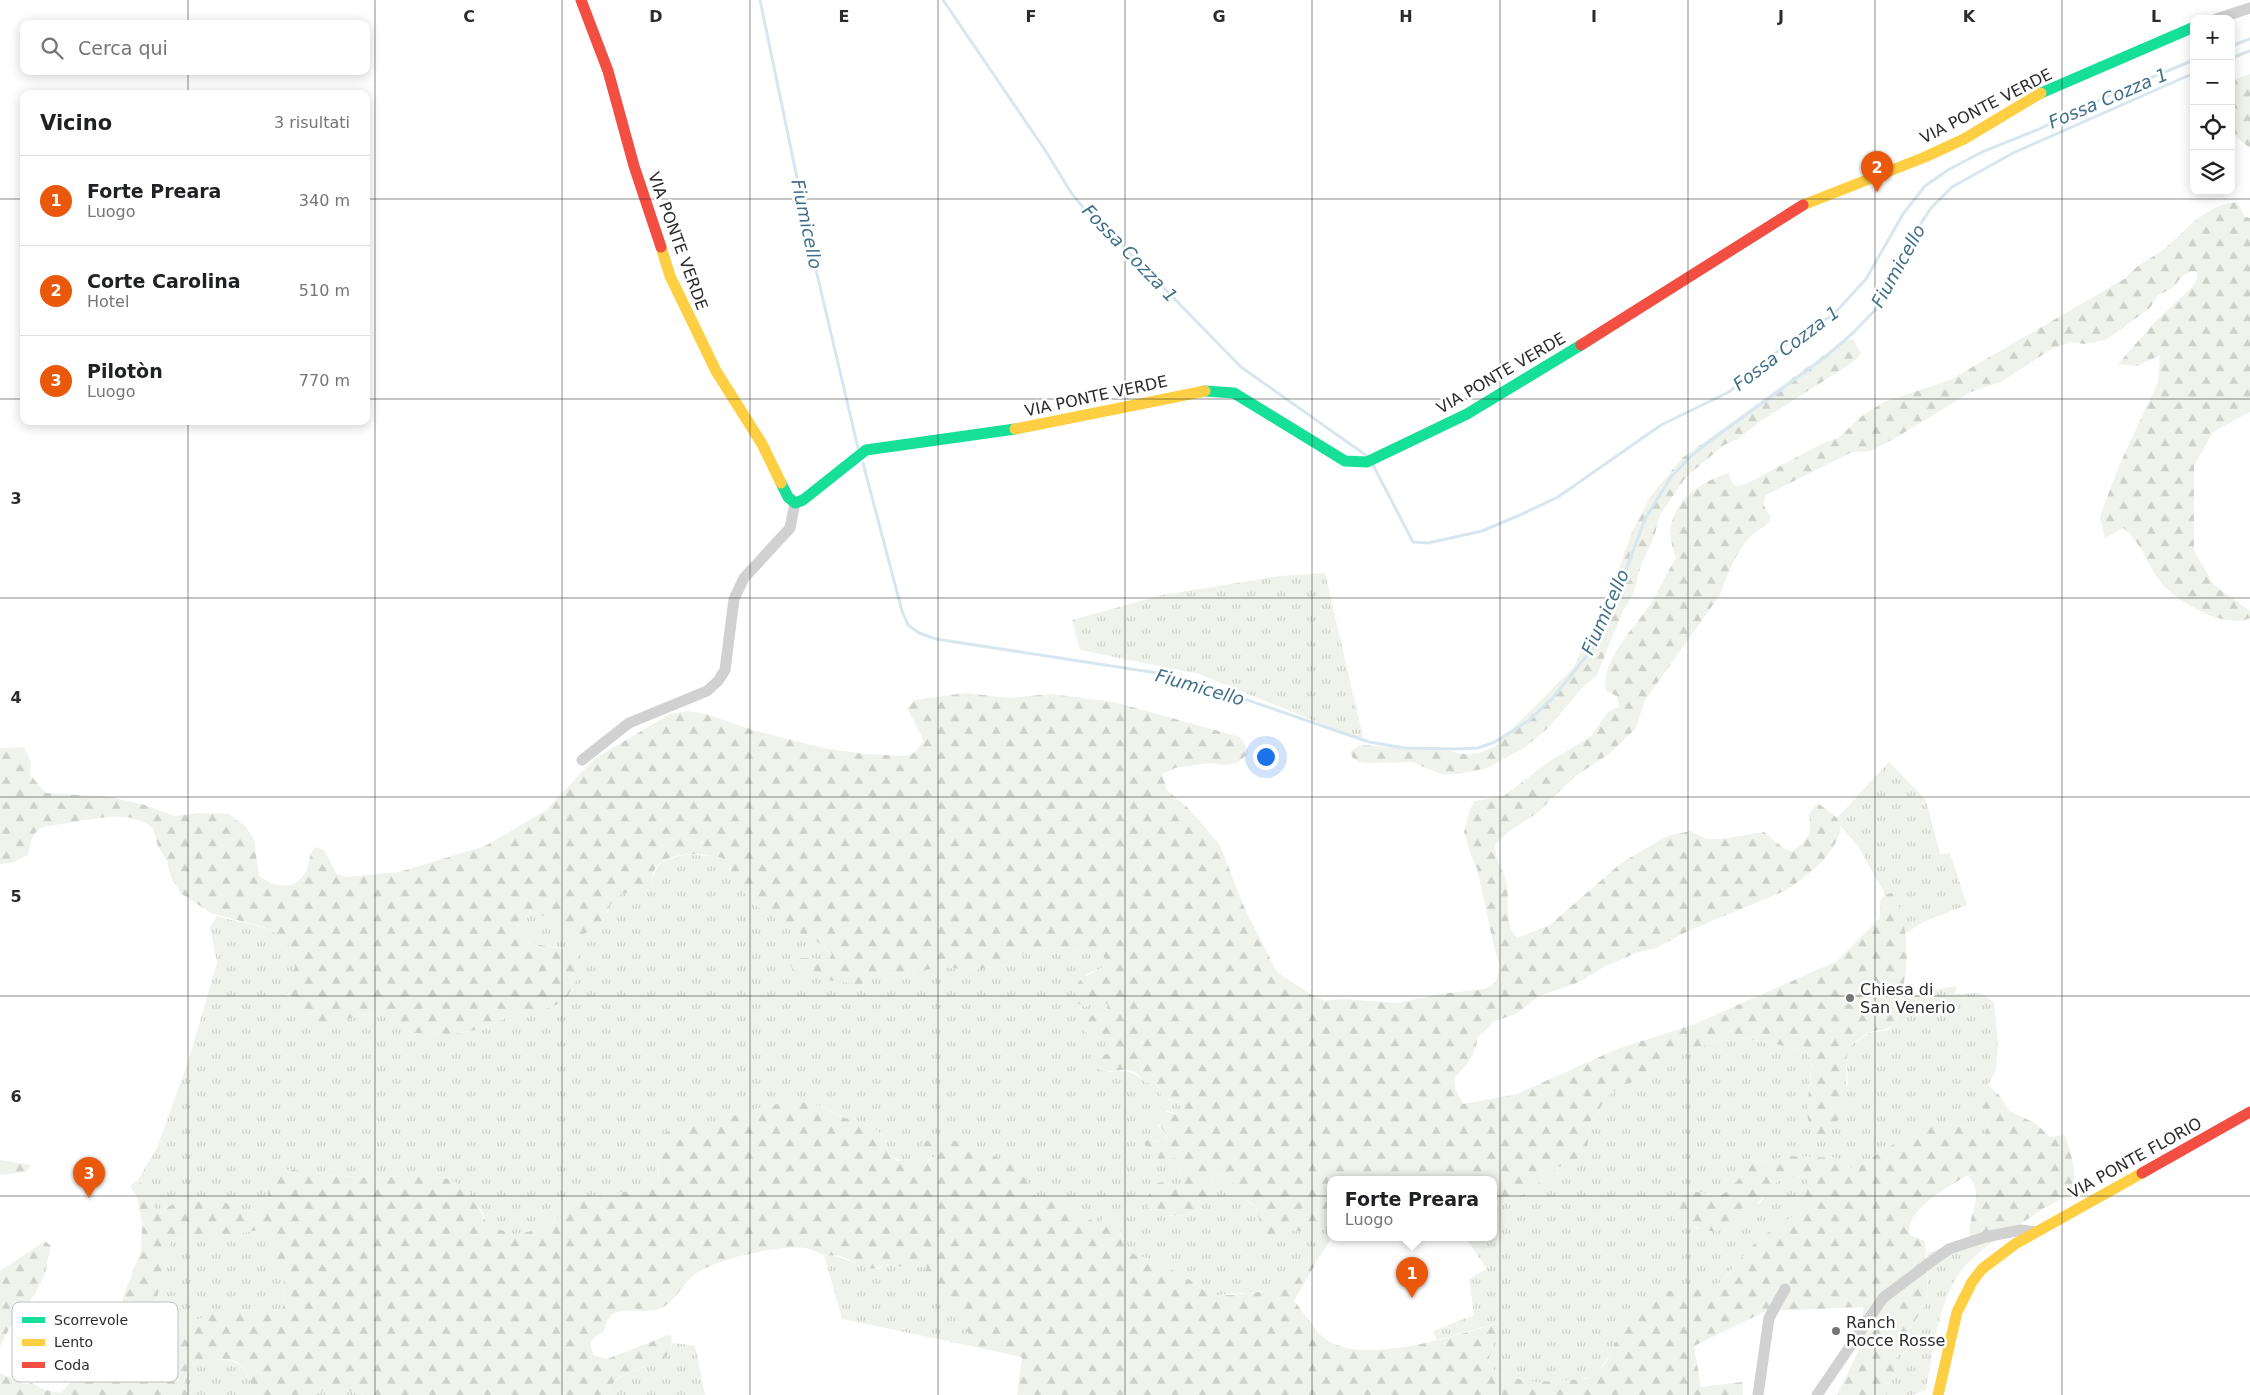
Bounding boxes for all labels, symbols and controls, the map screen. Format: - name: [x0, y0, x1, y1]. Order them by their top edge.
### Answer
- text: C: [463, 7, 475, 26]
- text: D: [649, 7, 663, 26]
- text: E: [839, 7, 849, 26]
- text: F: [1026, 7, 1036, 26]
- text: G: [1212, 7, 1226, 26]
- text: H: [1399, 7, 1413, 26]
- text: I: [1591, 7, 1597, 26]
- text: J: [1777, 7, 1784, 26]
- text: K: [1963, 7, 1976, 26]
- text: L: [2151, 7, 2161, 26]
- map controls: [2190, 15, 2235, 195]
- button: +: [2190, 15, 2235, 60]
- search box: [20, 20, 370, 75]
- icon: search: [38, 34, 66, 62]
- text: Cerca qui: [78, 37, 168, 59]
- button: −: [2190, 60, 2235, 105]
- water label: Fossa Cozza 1: [2045, 63, 2171, 133]
- street label: VIA PONTE VERDE: [1917, 65, 2055, 147]
- button: locate: [2190, 105, 2235, 150]
- text: Vicino: [40, 111, 112, 135]
- text: 3 risultati: [274, 113, 350, 132]
- button: layers: [2190, 150, 2235, 195]
- pin: 2: [1861, 151, 1893, 192]
- street label: VIA PONTE VERDE: [644, 169, 712, 313]
- water label: Fiumicello: [787, 177, 827, 271]
- text: Forte Preara: [87, 180, 221, 202]
- text: 1: [50, 191, 62, 210]
- text: 340 m: [299, 191, 350, 210]
- water label: Fossa Cozza 1: [1078, 200, 1182, 306]
- text: Luogo: [87, 202, 136, 221]
- water label: Fiumicello: [1867, 221, 1929, 311]
- text: Corte Carolina: [87, 270, 241, 292]
- text: 2: [50, 281, 62, 300]
- text: 510 m: [299, 281, 350, 300]
- text: Hotel: [87, 292, 129, 311]
- water label: Fossa Cozza 1: [1729, 301, 1843, 395]
- street label: VIA PONTE VERDE: [1433, 328, 1569, 418]
- text: Pilotòn: [87, 360, 163, 382]
- text: 3: [50, 371, 62, 390]
- text: 770 m: [299, 371, 350, 390]
- street label: VIA PONTE VERDE: [1023, 372, 1169, 420]
- text: Luogo: [87, 382, 136, 401]
- text: 3: [10, 489, 22, 508]
- water label: Fiumicello: [1577, 566, 1633, 658]
- water label: Fiumicello: [1153, 664, 1247, 710]
- text: 4: [10, 688, 22, 707]
- your location: [1253, 744, 1279, 770]
- text: 5: [10, 887, 22, 906]
- place label: Chiesa di San Venerio: [1860, 980, 1956, 1017]
- marker: Chiesa di San Venerio: [1844, 992, 1856, 1004]
- text: 6: [10, 1087, 22, 1106]
- street label: VIA PONTE FLORIO: [2065, 1113, 2205, 1203]
- pin: 3: [73, 1157, 105, 1198]
- popup: [1327, 1176, 1497, 1241]
- text: Forte Preara: [1345, 1188, 1479, 1210]
- text: Luogo: [1345, 1210, 1393, 1229]
- pin: 1: [1396, 1257, 1428, 1298]
- legend: [12, 1302, 178, 1382]
- text: Scorrevole: [54, 1312, 128, 1328]
- place label: Ranch Rocce Rosse: [1846, 1313, 1945, 1350]
- marker: Ranch Rocce Rosse: [1830, 1325, 1842, 1337]
- text: Lento: [54, 1334, 93, 1350]
- text: Coda: [54, 1357, 90, 1373]

